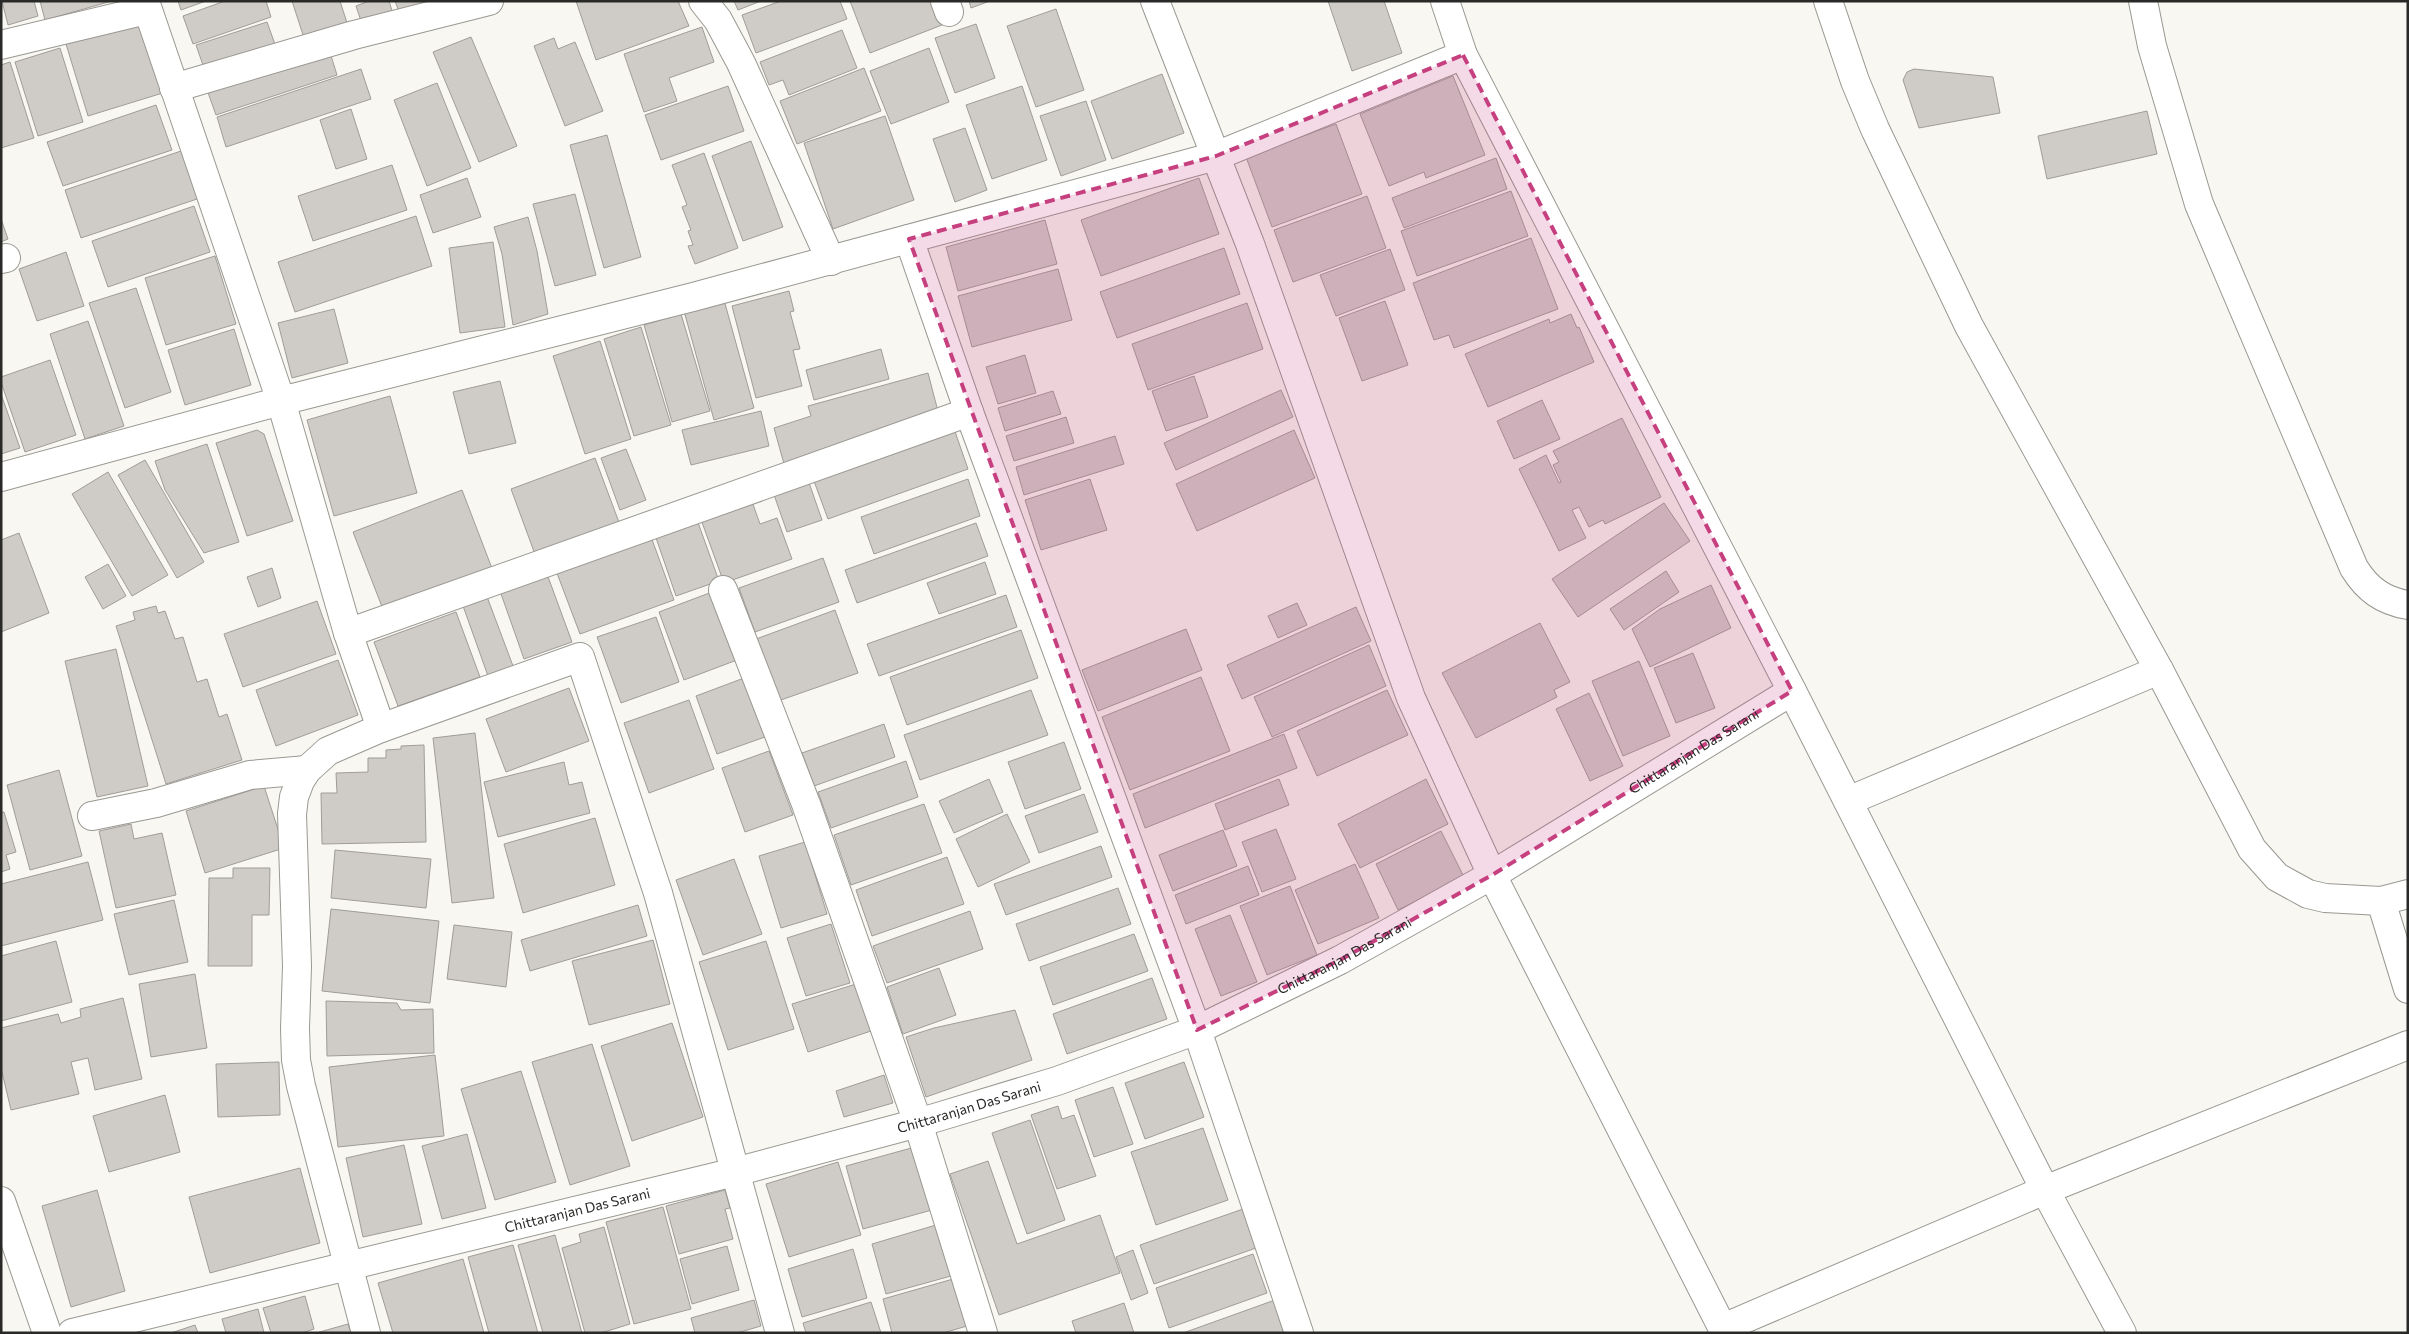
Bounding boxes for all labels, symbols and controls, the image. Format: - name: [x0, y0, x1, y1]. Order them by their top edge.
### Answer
- street label: Chittaranjan Das Sarani: [1625, 705, 1762, 797]
- street label: Chittaranjan Das Sarani: [1274, 913, 1414, 997]
- street label: Chittaranjan Das Sarani: [895, 1077, 1043, 1136]
- street label: Chittaranjan Das Sarani: [503, 1184, 652, 1236]

